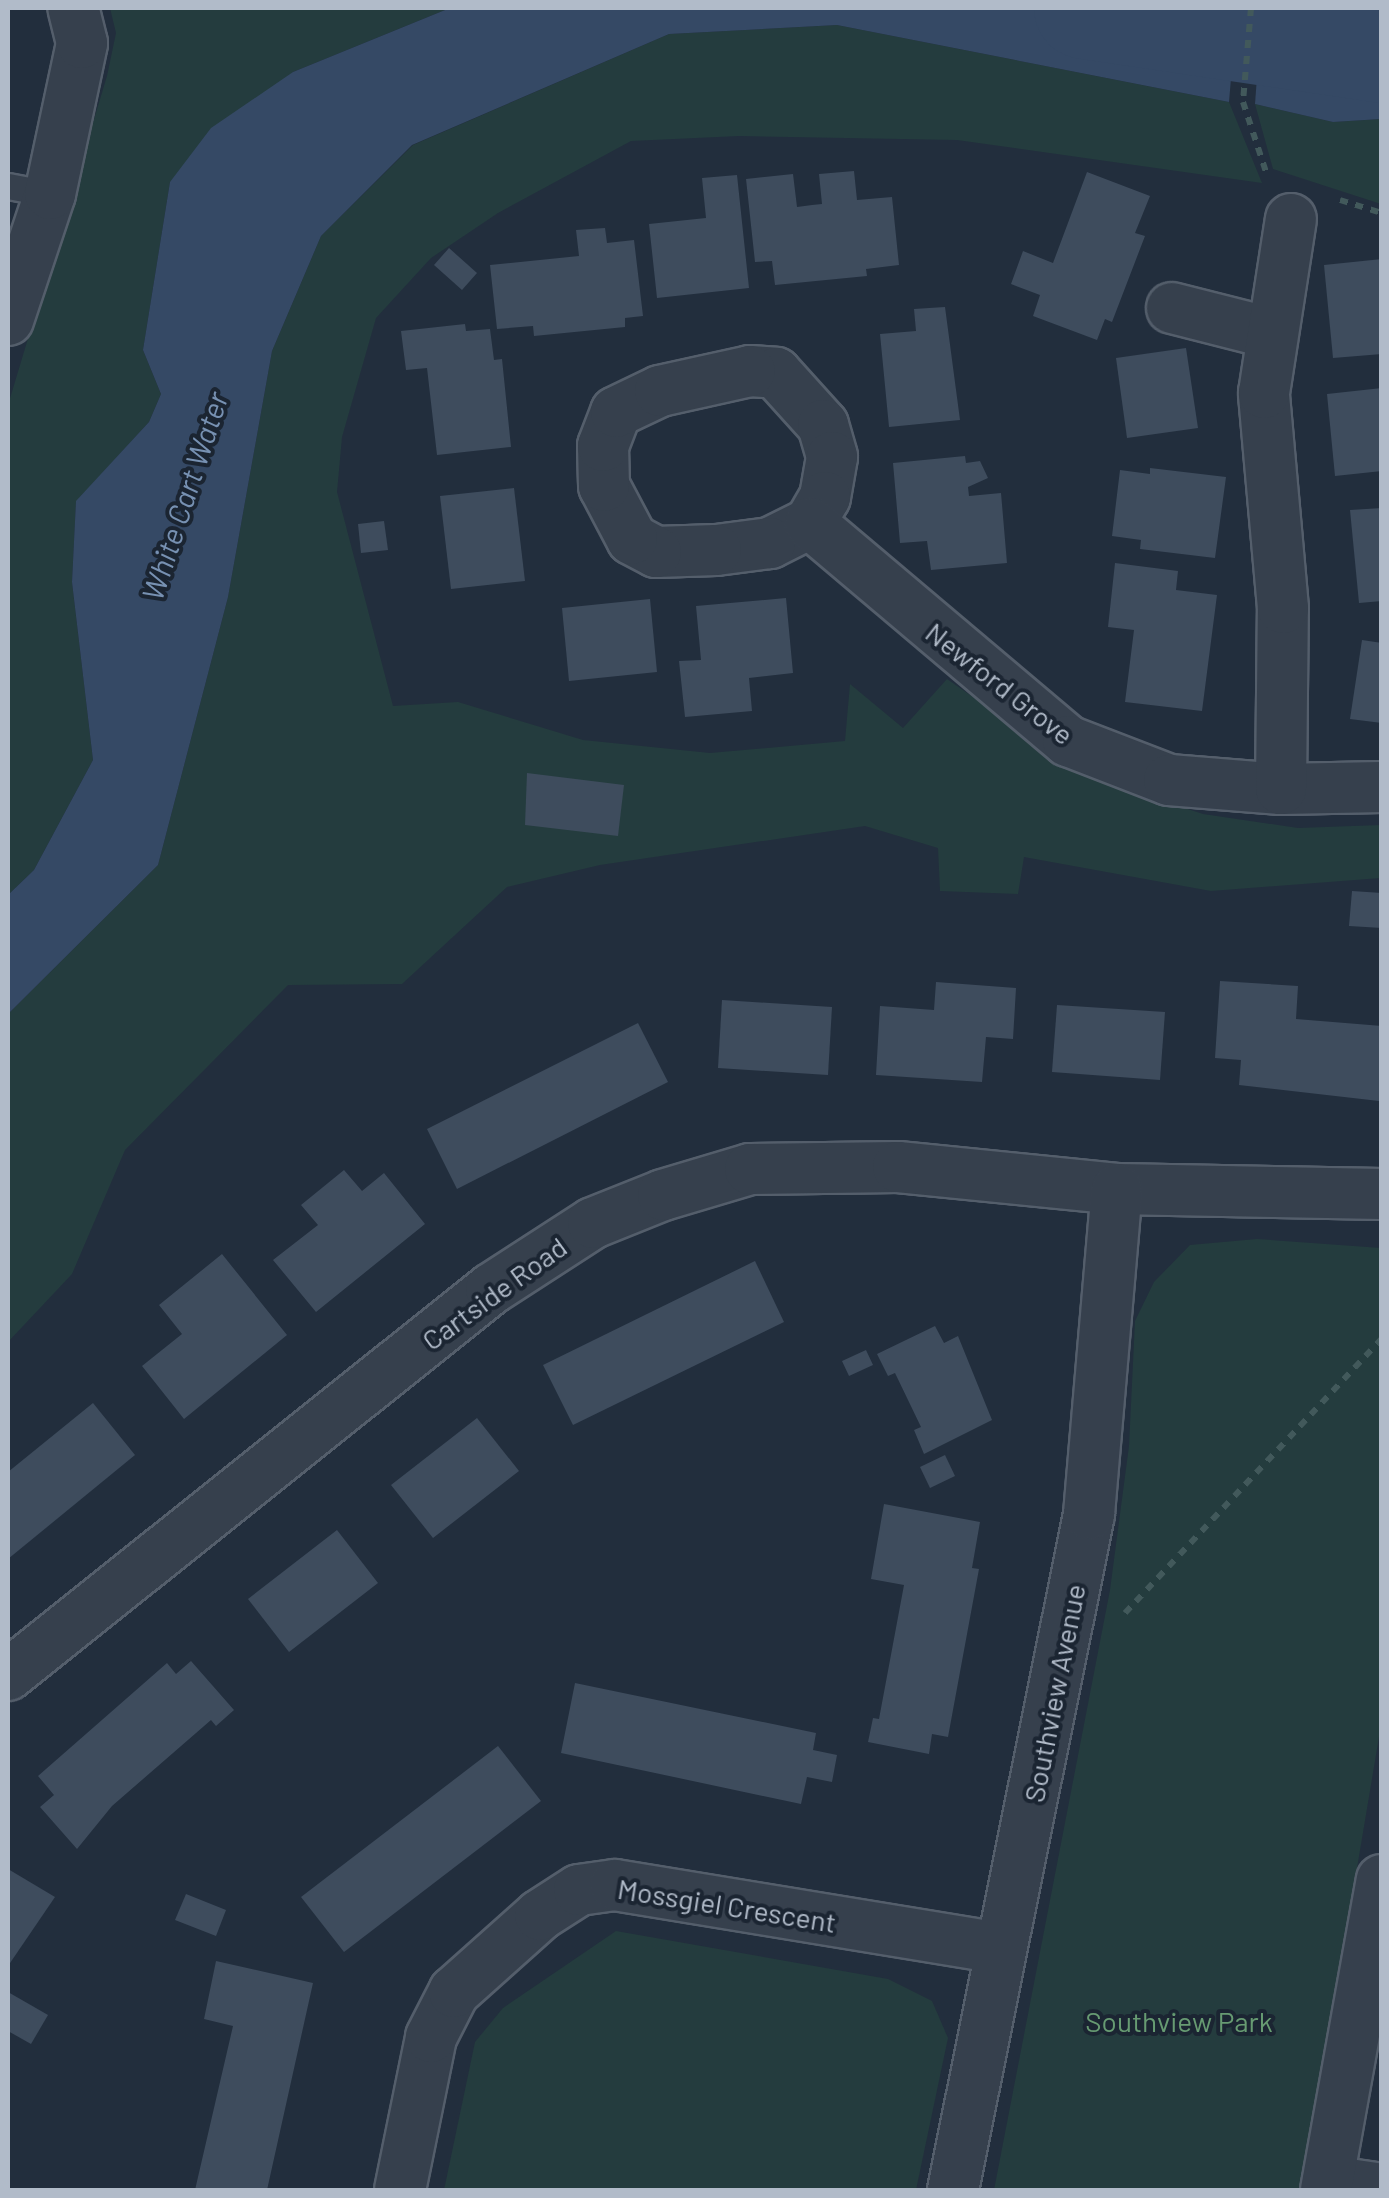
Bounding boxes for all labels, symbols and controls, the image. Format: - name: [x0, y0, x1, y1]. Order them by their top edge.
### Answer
- water label: White Cart Water: [133, 387, 235, 605]
- street label: Newford Grove: [919, 615, 1081, 751]
- street label: Cartside Road: [415, 1229, 573, 1357]
- street label: Southview Avenue: [1016, 1581, 1092, 1805]
- street label: Mossgiel Crescent: [615, 1871, 839, 1939]
- park label: Southview Park: [1085, 2004, 1273, 2038]

